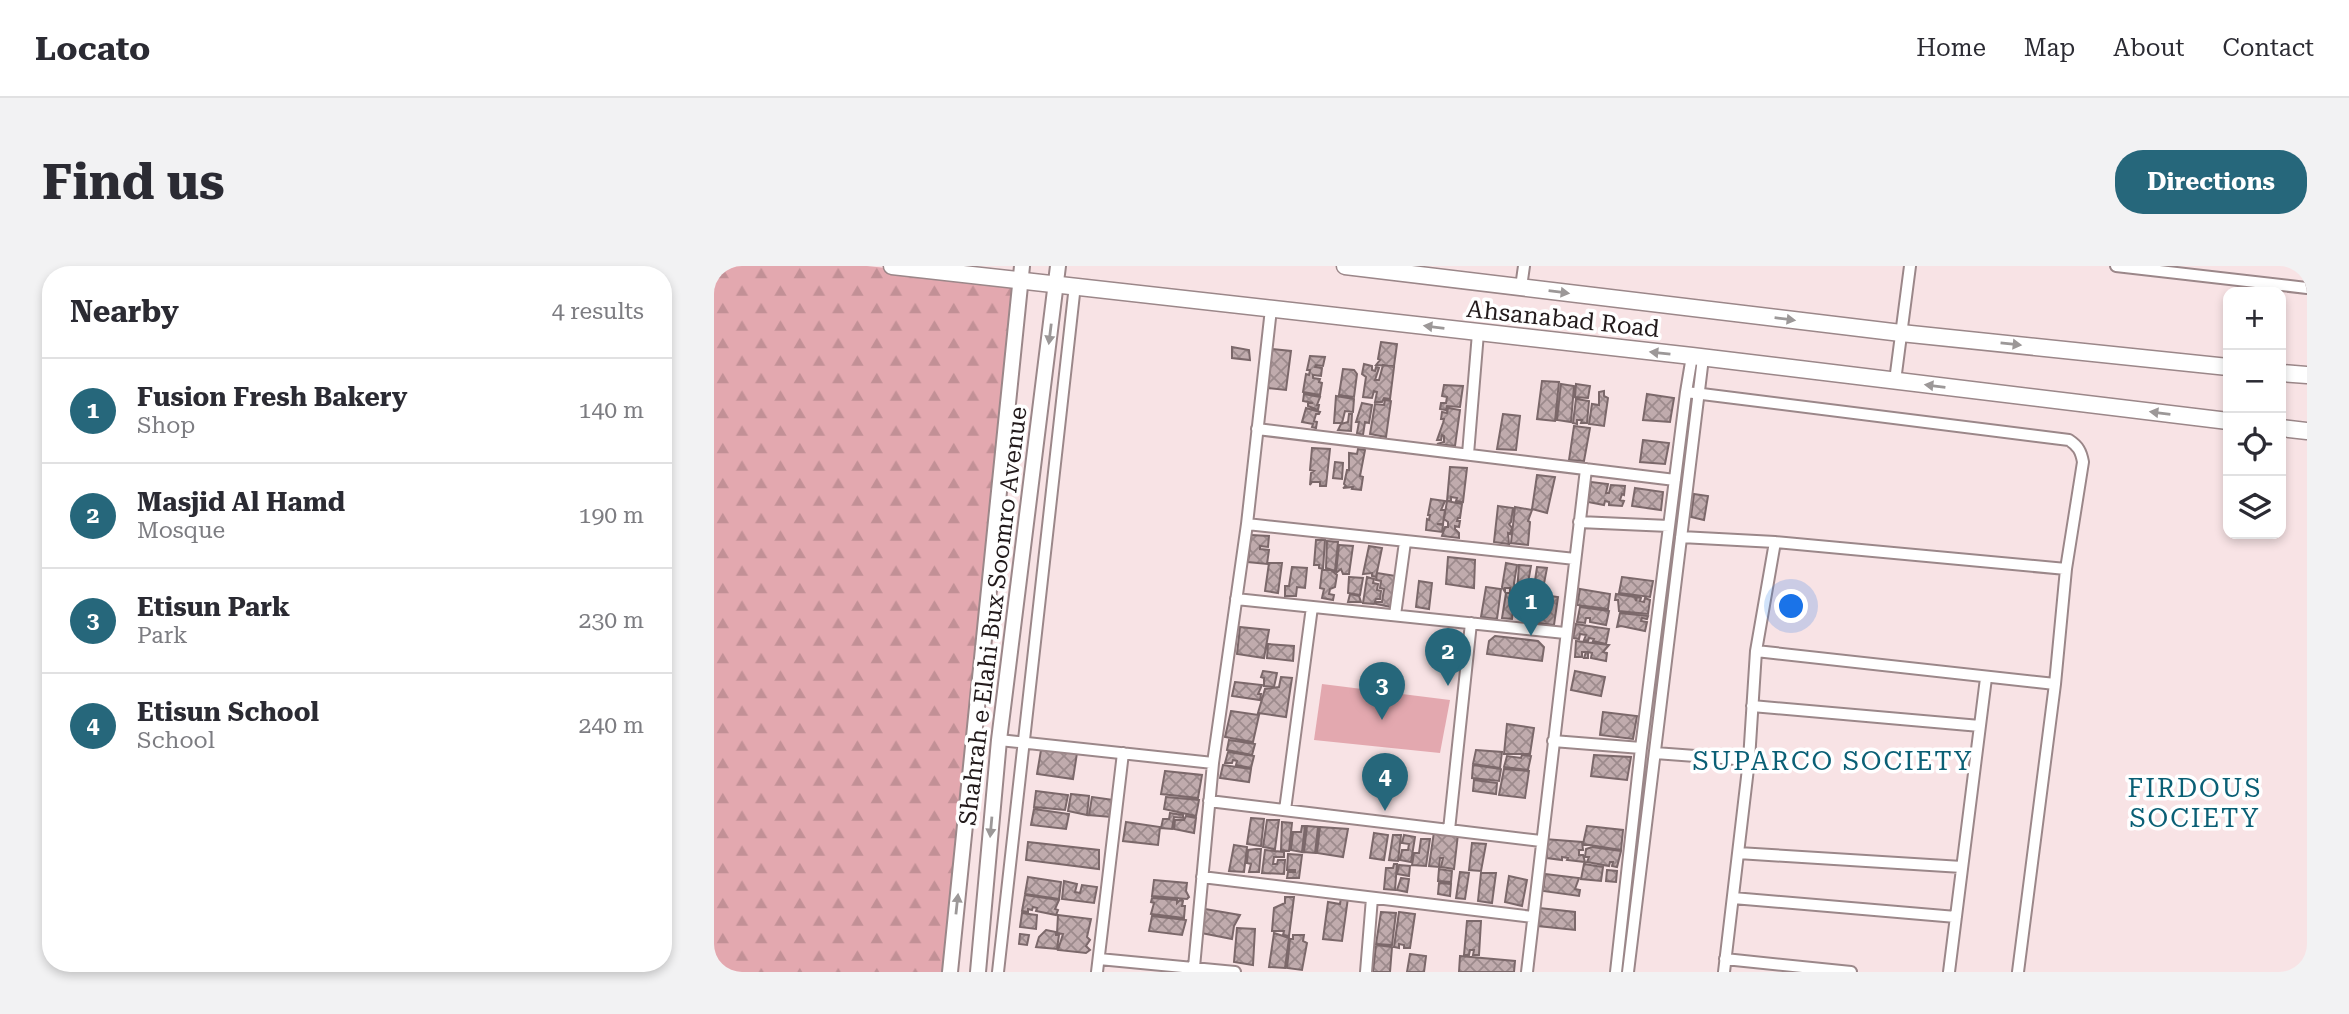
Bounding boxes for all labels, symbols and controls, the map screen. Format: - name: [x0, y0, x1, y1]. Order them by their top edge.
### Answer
- text: Locato: [35, 29, 150, 68]
- text: Home: [1916, 34, 1986, 62]
- text: Map: [2024, 34, 2075, 62]
- text: About: [2113, 34, 2184, 62]
- text: Contact: [2222, 34, 2314, 62]
- button: Directions: [2115, 150, 2307, 214]
- text: Find us: [42, 154, 225, 211]
- one-way arrow: [1548, 286, 1570, 297]
- map controls: [2223, 287, 2286, 539]
- button: +: [2223, 287, 2286, 350]
- text: Nearby: [70, 294, 179, 329]
- street label: Ahsanabad Road: [1465, 295, 1661, 343]
- text: 4 results: [552, 298, 644, 325]
- one-way arrow: [1774, 314, 1796, 325]
- one-way arrow: [1423, 322, 1445, 333]
- one-way arrow: [1044, 323, 1055, 345]
- one-way arrow: [2000, 339, 2022, 350]
- one-way arrow: [1649, 347, 1671, 358]
- button: −: [2223, 350, 2286, 413]
- one-way arrow: [1924, 380, 1946, 391]
- text: Fusion Fresh Bakery: [137, 382, 408, 412]
- text: 1: [87, 397, 99, 424]
- text: 140 m: [579, 397, 644, 424]
- street label: Shahrah e Elahi Bux Soomro Avenue: [953, 405, 1033, 827]
- one-way arrow: [2149, 408, 2171, 419]
- text: Shop: [137, 412, 195, 439]
- button: locate: [2223, 413, 2286, 476]
- button: layers: [2223, 476, 2286, 539]
- text: Masjid Al Hamd: [137, 487, 345, 517]
- text: 2: [87, 502, 99, 529]
- text: 190 m: [579, 502, 644, 529]
- text: Mosque: [137, 517, 225, 544]
- pin: 1: [1508, 578, 1554, 636]
- your location: [1774, 589, 1808, 623]
- text: Etisun Park: [137, 592, 290, 622]
- text: 3: [87, 607, 99, 634]
- text: 230 m: [579, 607, 644, 634]
- text: Park: [137, 622, 188, 649]
- pin: 2: [1425, 628, 1471, 686]
- pin: 3: [1359, 662, 1405, 720]
- text: Etisun School: [137, 697, 319, 727]
- text: 4: [87, 712, 99, 739]
- text: 240 m: [579, 712, 644, 739]
- text: School: [137, 727, 215, 754]
- district label: SUPARCO SOCIETY: [1692, 746, 1974, 776]
- pin: 4: [1362, 753, 1408, 811]
- district label: FIRDOUS SOCIETY: [2128, 773, 2262, 833]
- one-way arrow: [985, 816, 996, 838]
- one-way arrow: [952, 893, 963, 915]

